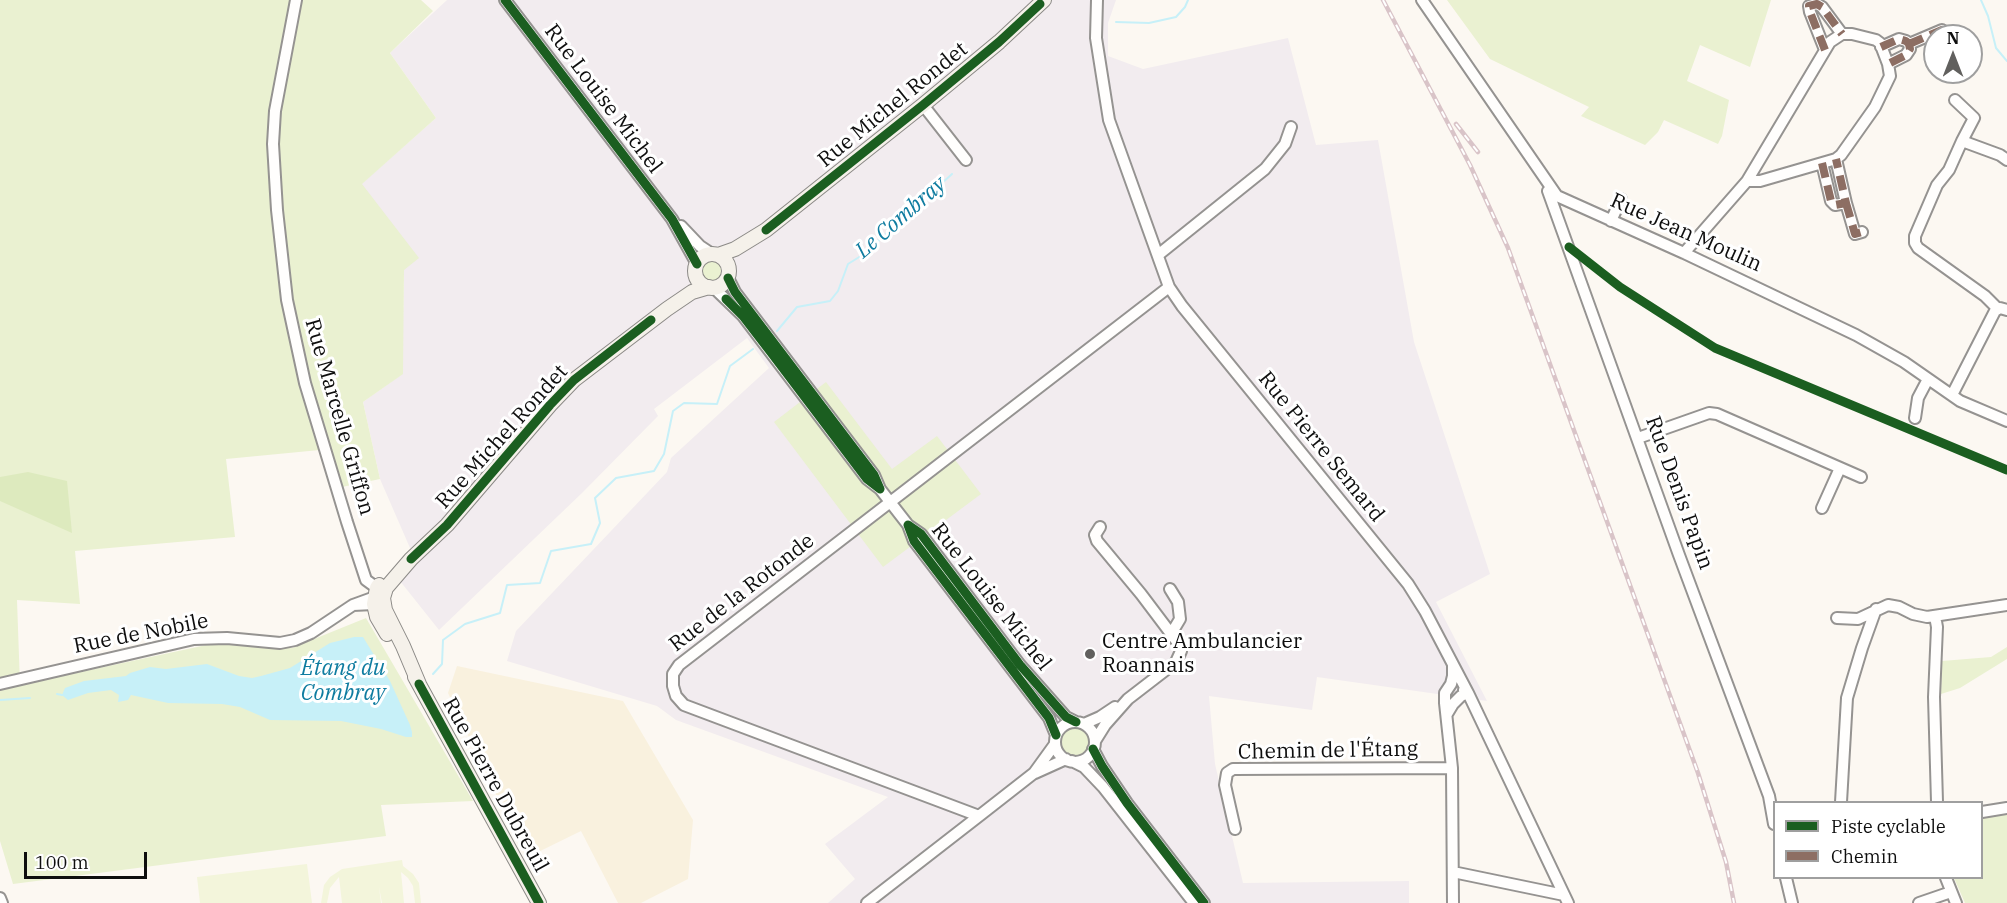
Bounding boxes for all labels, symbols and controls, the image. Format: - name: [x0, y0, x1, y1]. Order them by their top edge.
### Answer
- street label: Rue Louise Michel: [539, 20, 667, 178]
- north arrow: [1923, 24, 1983, 84]
- text: N: [1947, 28, 1959, 48]
- street label: Rue Michel Rondet: [813, 37, 973, 173]
- water label: Le Combray: [851, 172, 951, 264]
- street label: Rue Jean Moulin: [1606, 188, 1766, 278]
- street label: Rue Marcelle Griffon: [299, 316, 379, 518]
- street label: Rue Michel Rondet: [431, 360, 573, 514]
- street label: Rue Pierre Semard: [1253, 367, 1389, 527]
- street label: Rue Denis Papin: [1640, 413, 1718, 573]
- street label: Rue Louise Michel: [926, 518, 1056, 676]
- street label: Rue de la Rotonde: [665, 529, 819, 657]
- street label: Rue de Nobile: [71, 609, 211, 659]
- place label: Centre Ambulancier Roannais: [1102, 629, 1302, 679]
- marker: Centre Ambulancier Roannais: [1083, 647, 1097, 661]
- water label: Étang du Combray: [301, 656, 385, 708]
- street label: Rue Pierre Dubreuil: [437, 693, 553, 877]
- street label: Chemin de l'Étang: [1238, 737, 1418, 765]
- legend: [1773, 801, 1983, 879]
- text: Piste cyclable: [1831, 815, 1946, 838]
- scale bar: [27, 840, 150, 878]
- text: Chemin: [1831, 845, 1898, 868]
- text: 100 m: [35, 851, 89, 874]

